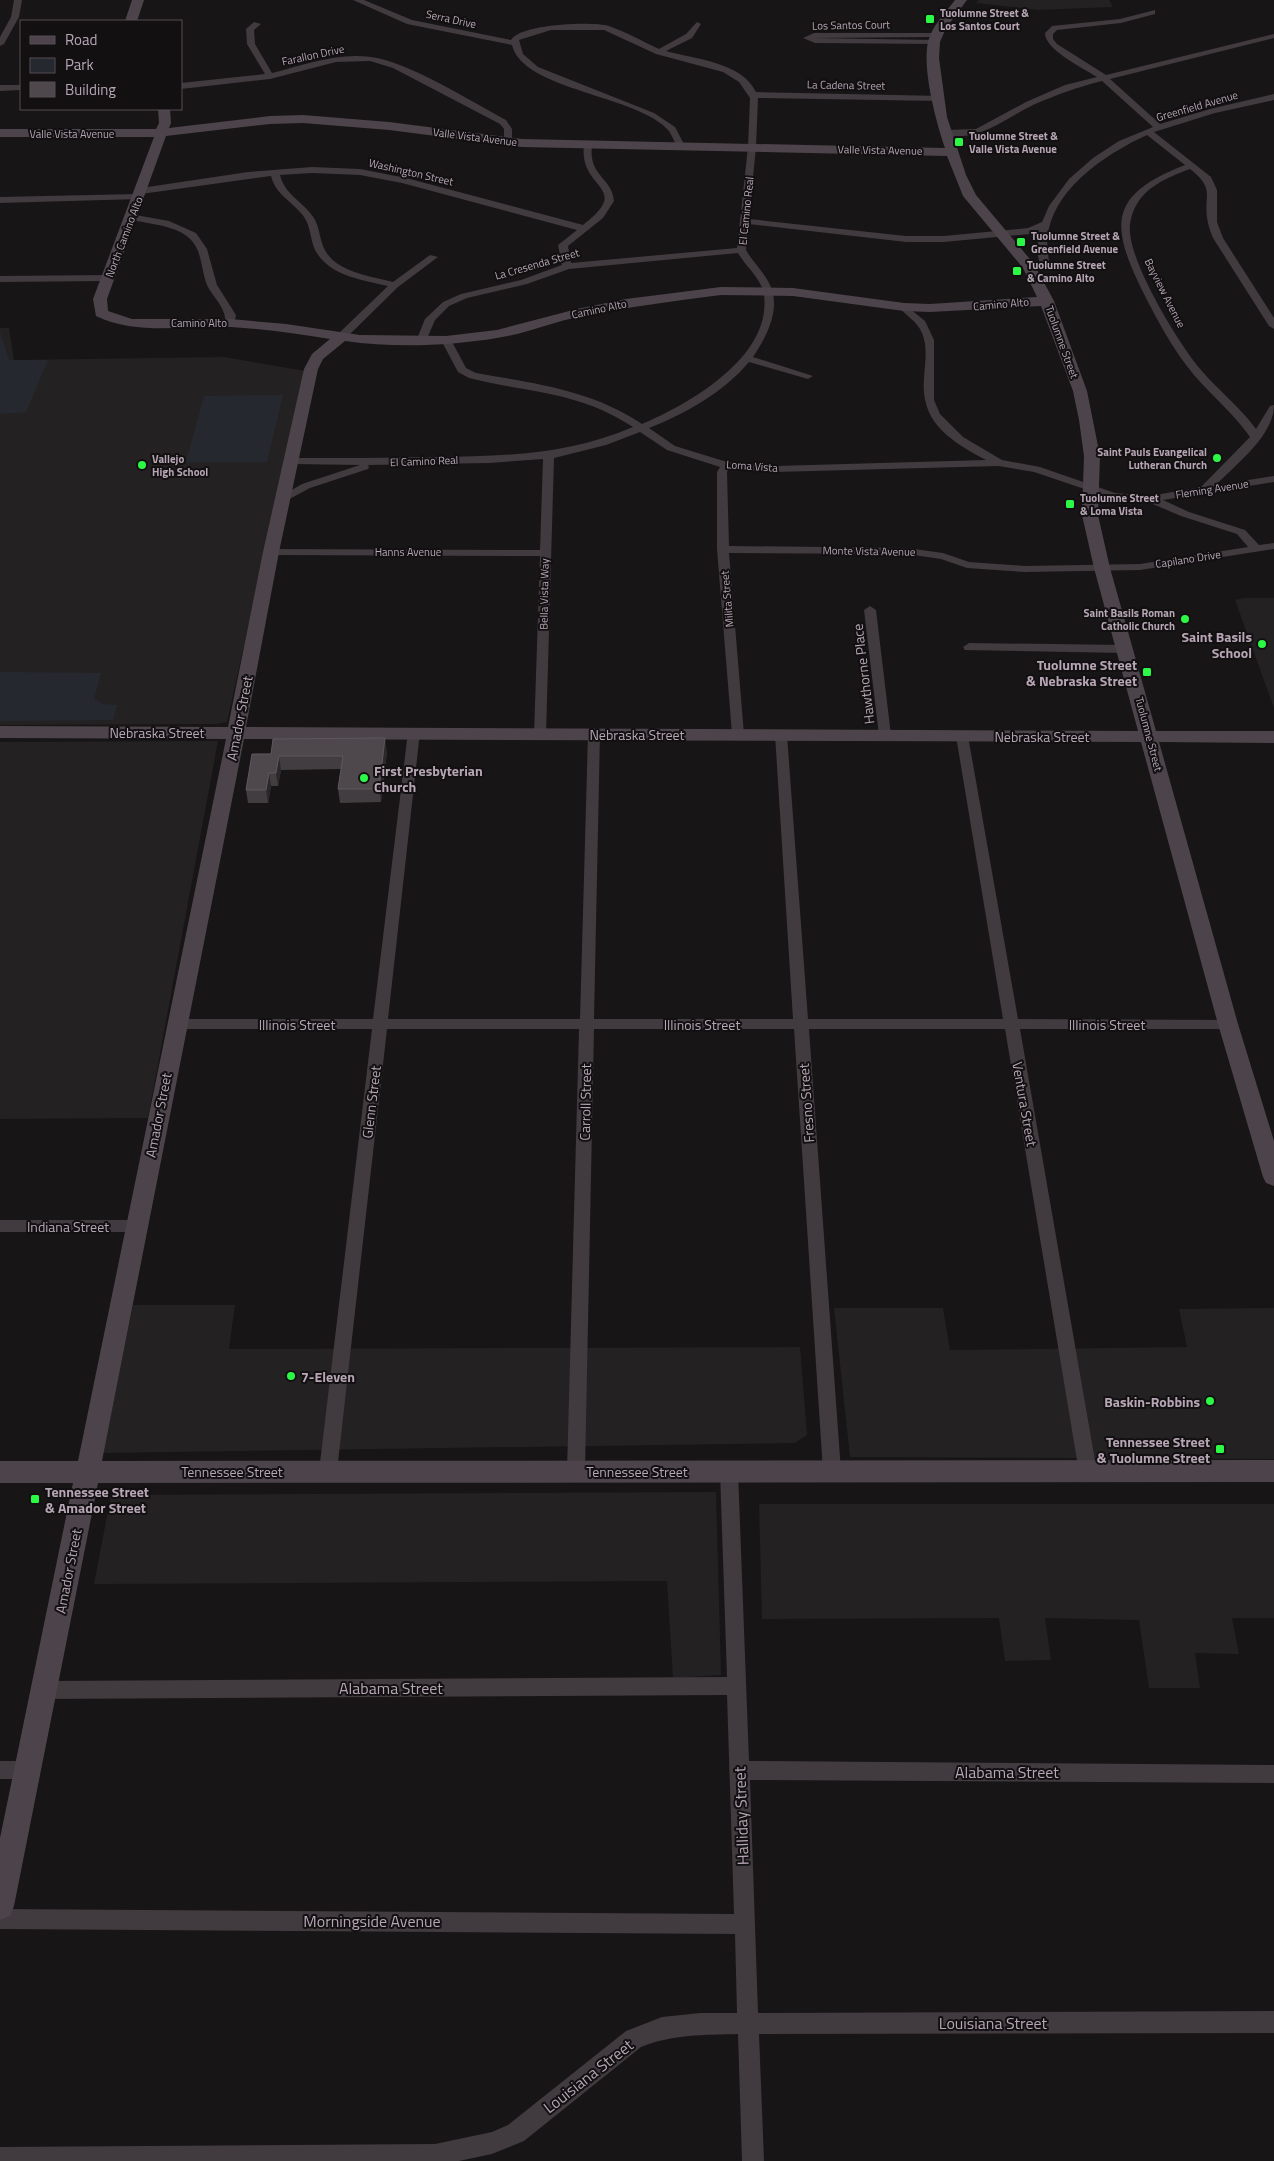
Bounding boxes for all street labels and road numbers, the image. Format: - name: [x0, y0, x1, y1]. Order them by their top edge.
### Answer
- street label: Serra Drive: [424, 6, 478, 32]
- street label: Los Santos Court: [812, 16, 890, 34]
- street label: Farallon Drive: [280, 40, 346, 69]
- street label: La Cadena Street: [807, 76, 885, 94]
- street label: Greenfield Avenue: [1154, 87, 1240, 125]
- street label: Valle Vista Avenue: [432, 124, 518, 150]
- street label: Valle Vista Avenue: [30, 126, 115, 142]
- street label: Valle Vista Avenue: [837, 141, 923, 159]
- street label: Washington Street: [367, 154, 455, 190]
- street label: El Camino Real: [734, 176, 758, 246]
- street label: North Camino Alto: [101, 194, 147, 280]
- street label: La Cresenda Street: [493, 244, 581, 284]
- street label: Bayview Avenue: [1141, 256, 1190, 331]
- street label: Camino Alto: [972, 294, 1030, 314]
- street label: Camino Alto: [570, 295, 628, 323]
- street label: Tuolumne Street: [1041, 303, 1083, 381]
- street label: Camino Alto: [171, 315, 227, 331]
- street label: El Camino Real: [389, 452, 459, 470]
- street label: Loma Vista: [726, 456, 779, 476]
- street label: Fleming Avenue: [1174, 475, 1250, 503]
- street label: Monte Vista Avenue: [822, 542, 916, 560]
- street label: Hanns Avenue: [375, 544, 442, 560]
- street label: Capilano Drive: [1154, 546, 1222, 572]
- street label: Bella Vista Way: [535, 557, 553, 630]
- street label: Milita Street: [717, 570, 737, 628]
- street label: Hawthorne Place: [846, 623, 880, 725]
- street label: Amador Street: [220, 674, 258, 762]
- street label: Tuolumne Street: [1131, 695, 1167, 773]
- street label: Nebraska Street: [109, 722, 205, 743]
- street label: Nebraska Street: [589, 724, 685, 745]
- street label: Nebraska Street: [994, 726, 1090, 747]
- street label: Illinois Street: [259, 1014, 335, 1035]
- street label: Illinois Street: [664, 1014, 740, 1035]
- street label: Illinois Street: [1069, 1014, 1145, 1035]
- street label: Ventura Street: [1007, 1060, 1043, 1148]
- street label: Carroll Street: [574, 1063, 596, 1141]
- street label: Fresno Street: [793, 1063, 819, 1143]
- street label: Glenn Street: [356, 1064, 386, 1140]
- street label: Amador Street: [139, 1071, 177, 1159]
- street label: Indiana Street: [27, 1216, 109, 1237]
- street label: Tennessee Street: [181, 1461, 283, 1482]
- street label: Tennessee Street: [586, 1461, 688, 1482]
- street label: Amador Street: [49, 1527, 87, 1615]
- street label: Alabama Street: [339, 1676, 443, 1700]
- street label: Alabama Street: [955, 1760, 1059, 1784]
- street label: Halliday Street: [727, 1766, 755, 1866]
- street label: Morningside Avenue: [303, 1909, 441, 1933]
- street label: Louisiana Street: [939, 2011, 1048, 2035]
- street label: Louisiana Street: [538, 2033, 638, 2119]

